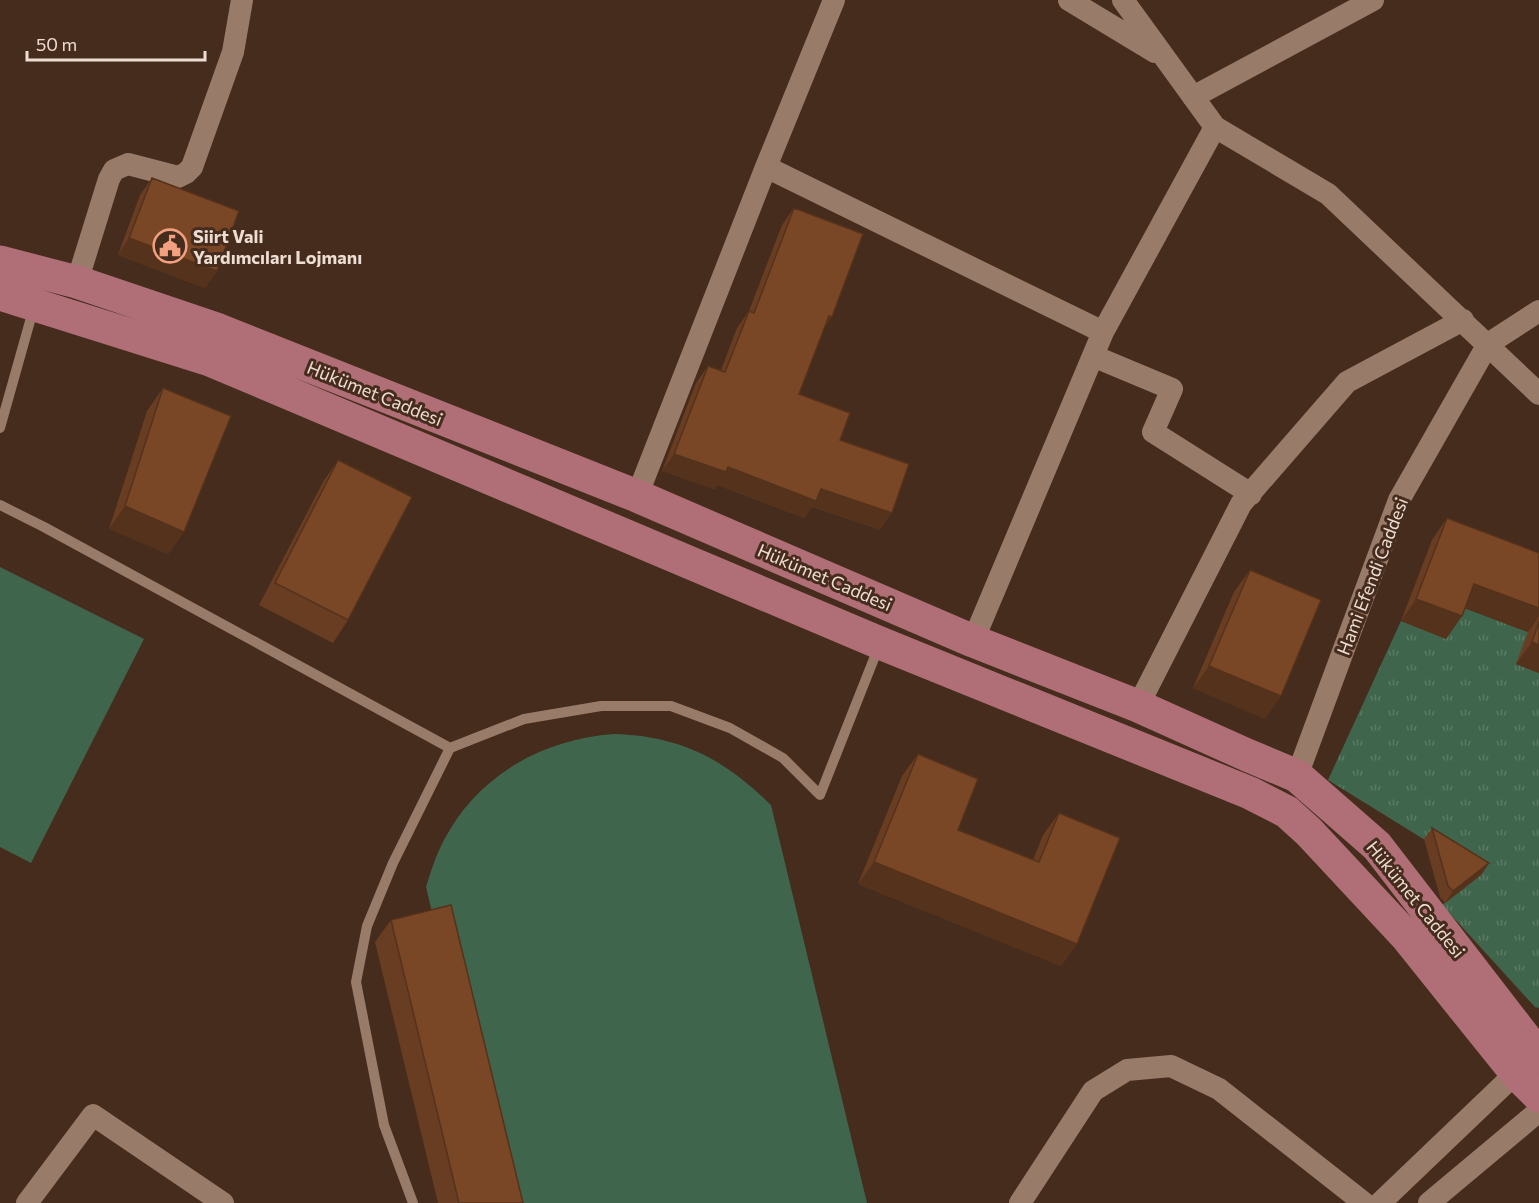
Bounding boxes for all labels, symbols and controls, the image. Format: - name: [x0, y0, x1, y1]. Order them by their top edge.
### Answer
- scale bar: [27, 24, 206, 62]
- text: 50 m: [36, 33, 77, 55]
- place label: Siirt Vali Yardımcıları Lojmanı: [193, 225, 362, 268]
- public building icon: Siirt Vali Yardımcıları Lojmanı: [152, 228, 188, 264]
- street label: Hükümet Caddesi: [304, 356, 446, 430]
- street label: Hami Efendi Caddesi: [1332, 494, 1412, 658]
- street label: Hükümet Caddesi: [754, 539, 896, 615]
- street label: Hükümet Caddesi: [1362, 836, 1470, 962]

